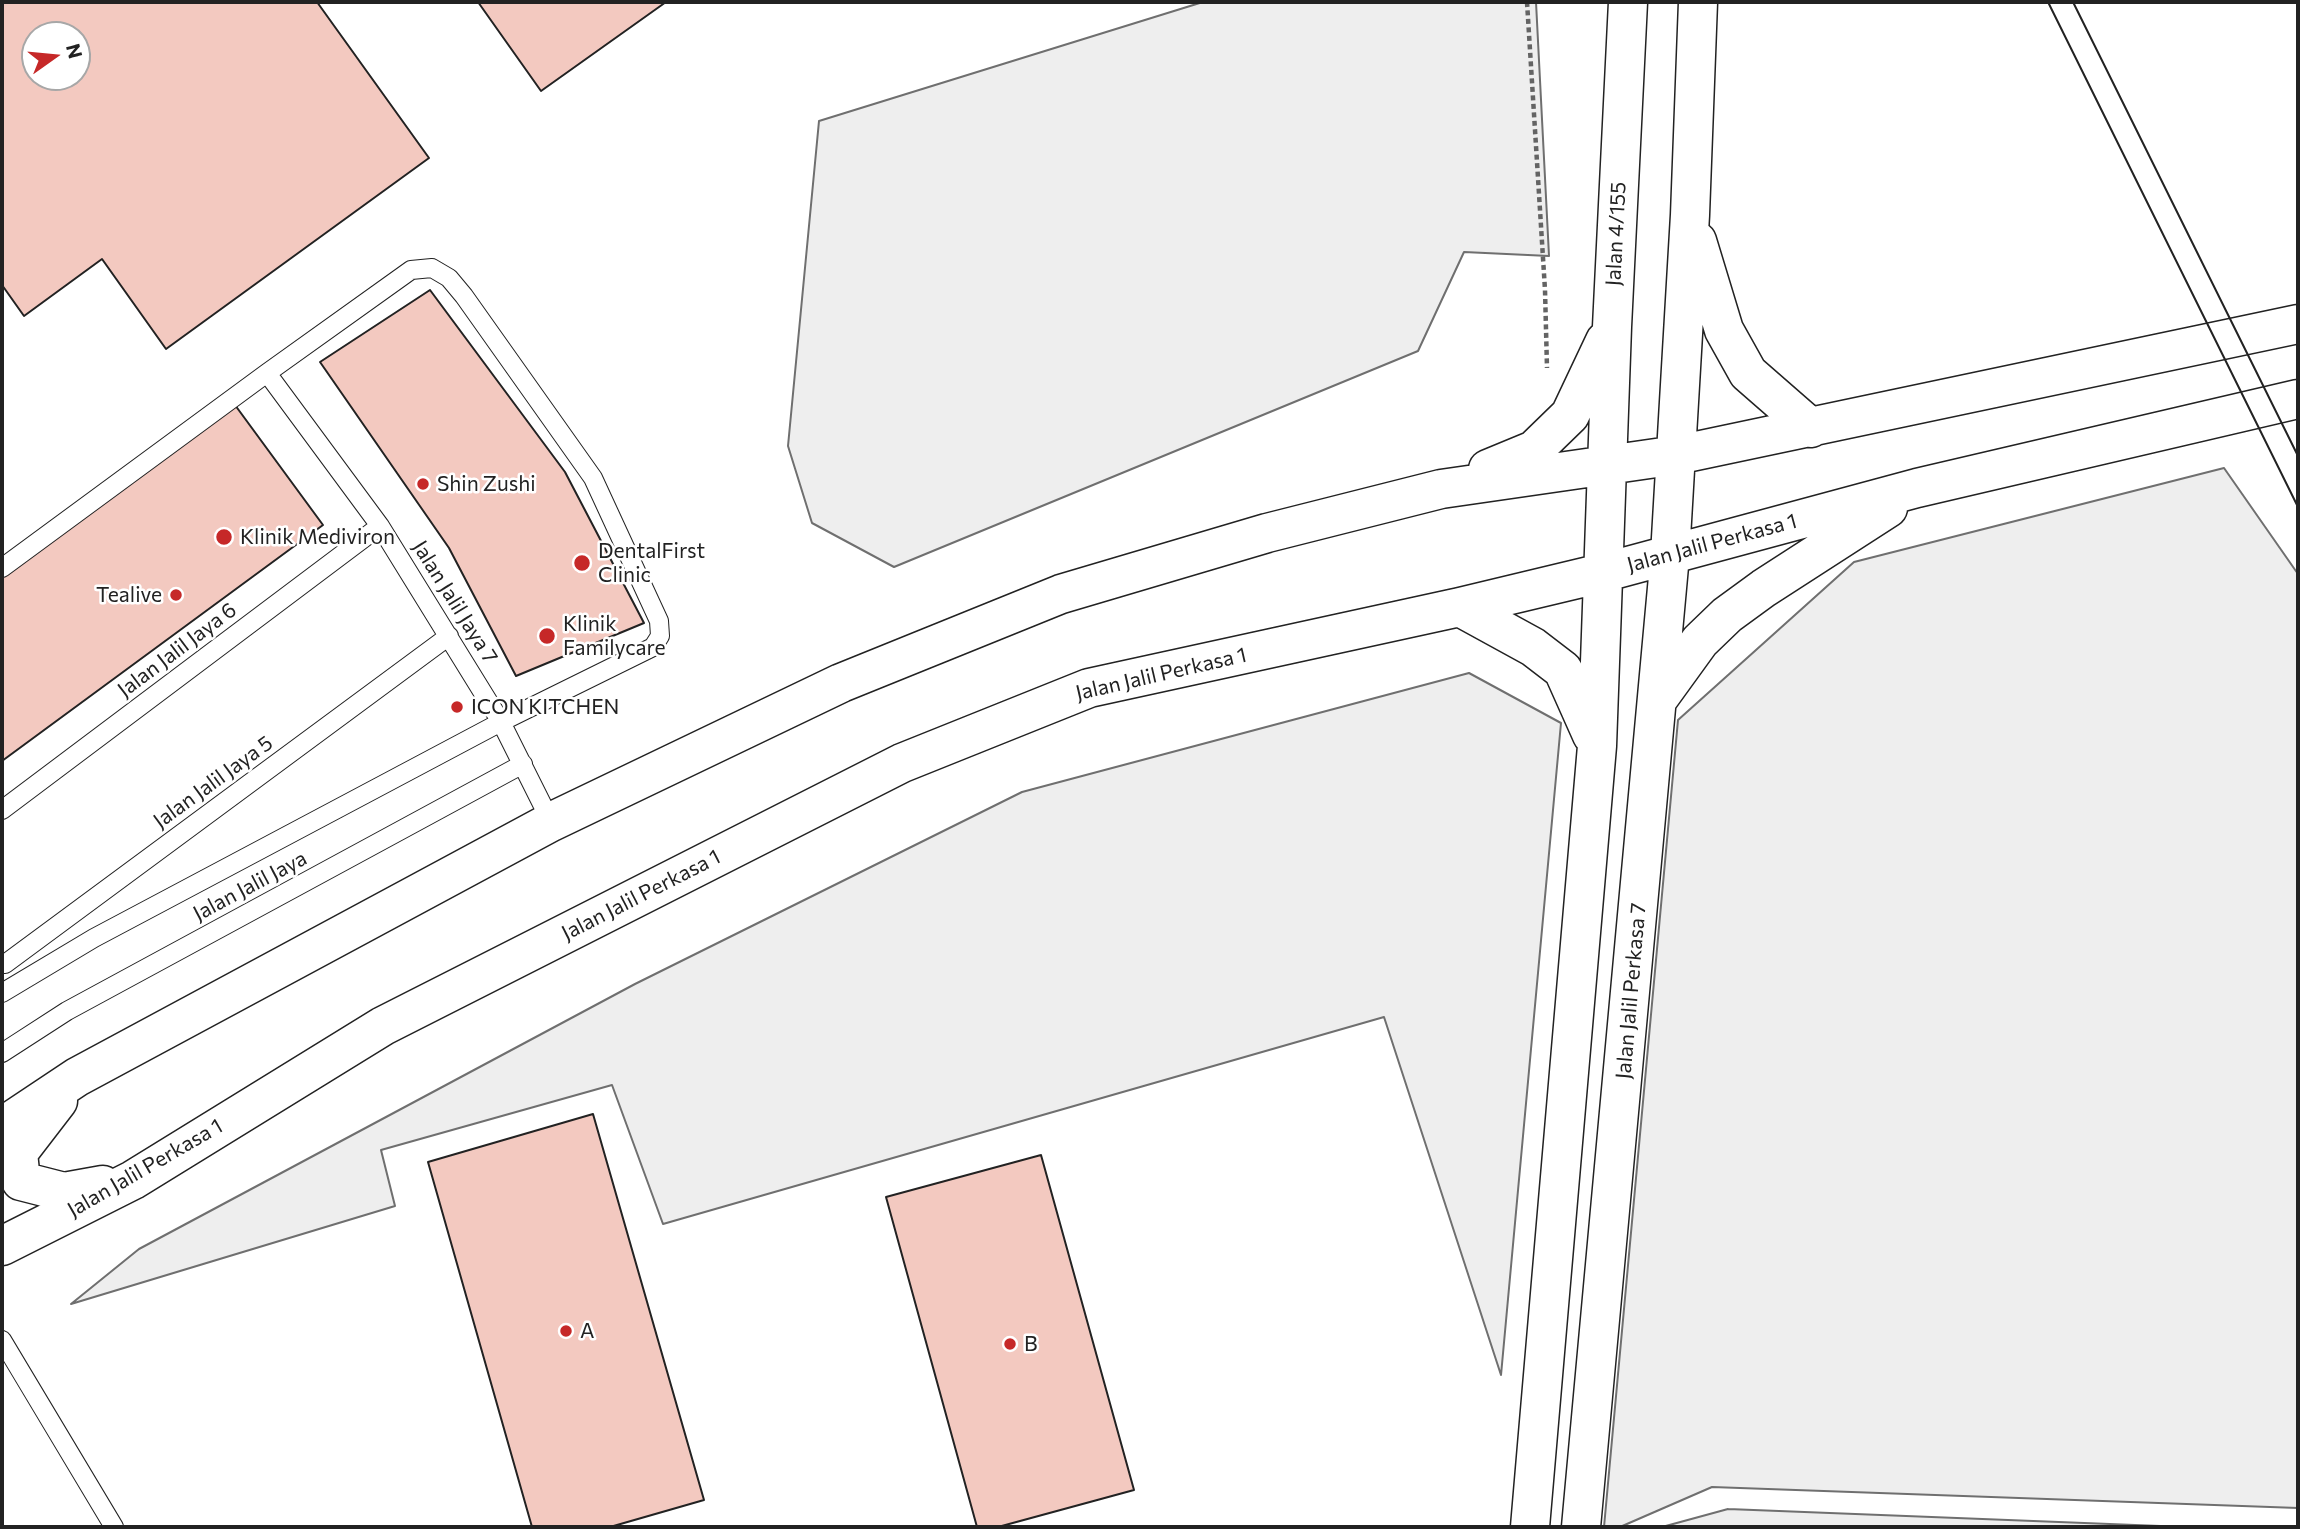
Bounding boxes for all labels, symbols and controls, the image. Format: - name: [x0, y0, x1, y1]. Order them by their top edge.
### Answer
- north arrow: [21, 21, 91, 91]
- text: N: [62, 41, 88, 61]
- street label: Jalan 4/155: [1601, 181, 1631, 287]
- place label: Shin Zushi: [437, 471, 536, 497]
- marker: Shin Zushi: [415, 476, 431, 492]
- street label: Jalan Jalil Perkasa 1: [1624, 508, 1800, 578]
- place label: Klinik Mediviron: [240, 524, 395, 550]
- marker: Klinik Mediviron: [214, 527, 234, 547]
- street label: Jalan Jalil Jaya 7: [407, 536, 503, 668]
- place label: DentalFirst Clinic: [598, 538, 705, 588]
- marker: DentalFirst Clinic: [572, 553, 592, 573]
- place label: Tealive: [96, 582, 162, 608]
- marker: Tealive: [168, 587, 184, 603]
- street label: Jalan Jalil Jaya 6: [113, 597, 241, 703]
- place label: Klinik Familycare: [563, 611, 666, 661]
- marker: Klinik Familycare: [537, 626, 557, 646]
- street label: Jalan Jalil Perkasa 1: [1073, 642, 1249, 706]
- place label: ICON KITCHEN: [471, 694, 619, 720]
- marker: ICON KITCHEN: [449, 699, 465, 715]
- street label: Jalan Jalil Jaya 5: [148, 730, 278, 834]
- street label: Jalan Jalil Perkasa 1: [557, 844, 725, 946]
- street label: Jalan Jalil Jaya: [189, 845, 311, 927]
- street label: Jalan Jalil Perkasa 7: [1611, 902, 1651, 1080]
- street label: Jalan Jalil Perkasa 1: [63, 1113, 227, 1223]
- place label: A: [580, 1318, 594, 1344]
- marker: A: [558, 1323, 574, 1339]
- place label: B: [1024, 1331, 1038, 1357]
- marker: B: [1002, 1336, 1018, 1352]

